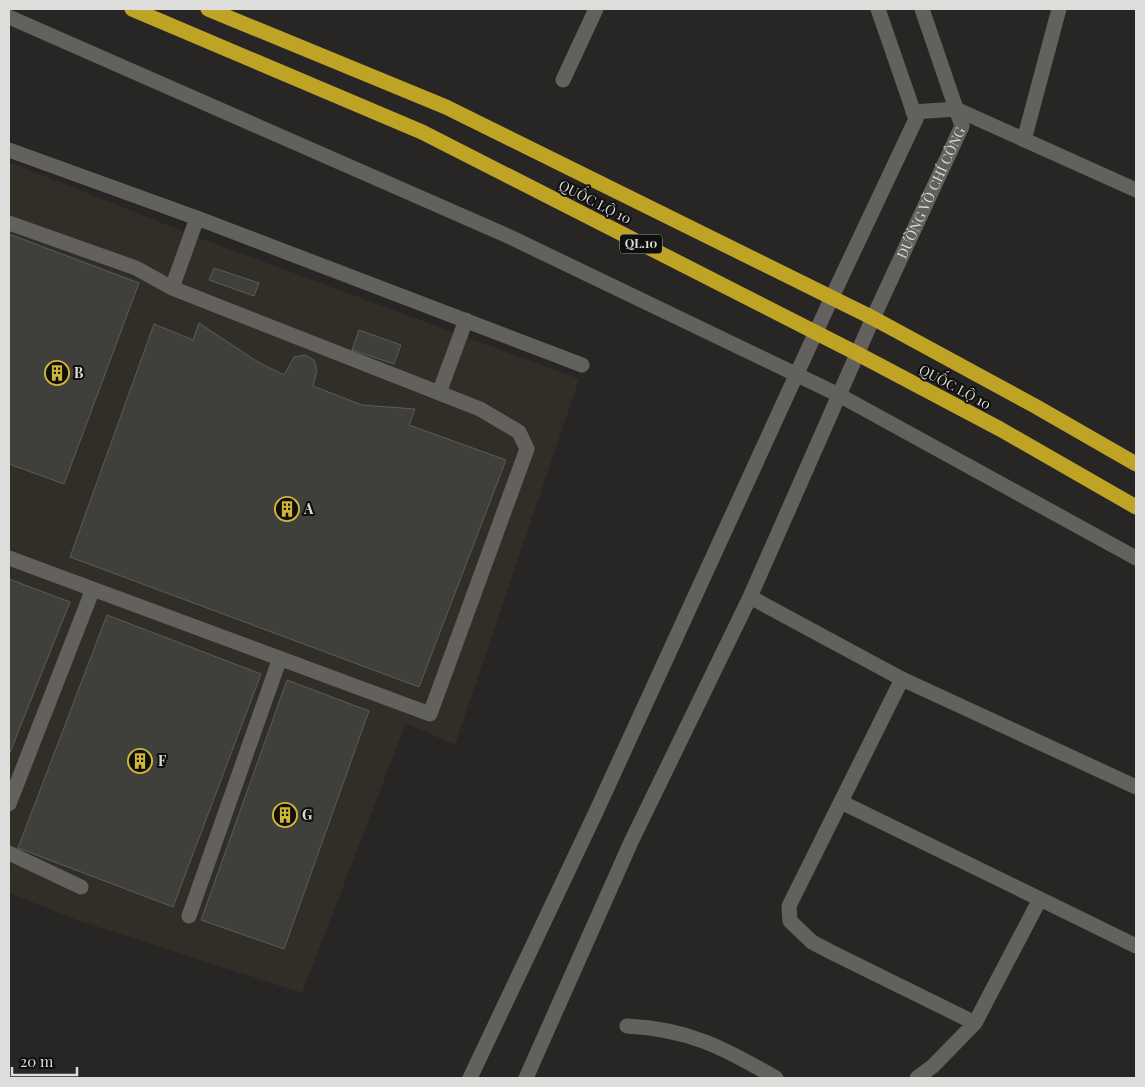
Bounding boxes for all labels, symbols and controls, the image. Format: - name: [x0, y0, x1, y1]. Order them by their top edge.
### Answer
- street label: ĐƯỜNG VÕ CHÍ CÔNG: [892, 124, 969, 262]
- street label: QUỐC LỘ 10: [556, 173, 636, 228]
- road number: QL.10: [620, 234, 662, 253]
- street label: QUỐC LỘ 10: [916, 357, 996, 413]
- building icon: B: [44, 360, 70, 386]
- place label: B: [74, 363, 83, 382]
- building icon: A: [274, 496, 300, 522]
- place label: A: [303, 499, 314, 518]
- building icon: F: [127, 748, 153, 774]
- place label: F: [158, 751, 166, 770]
- building icon: G: [272, 802, 298, 828]
- place label: G: [302, 805, 312, 824]
- scale bar: [12, 1044, 78, 1076]
- text: 20 m: [20, 1051, 54, 1071]

